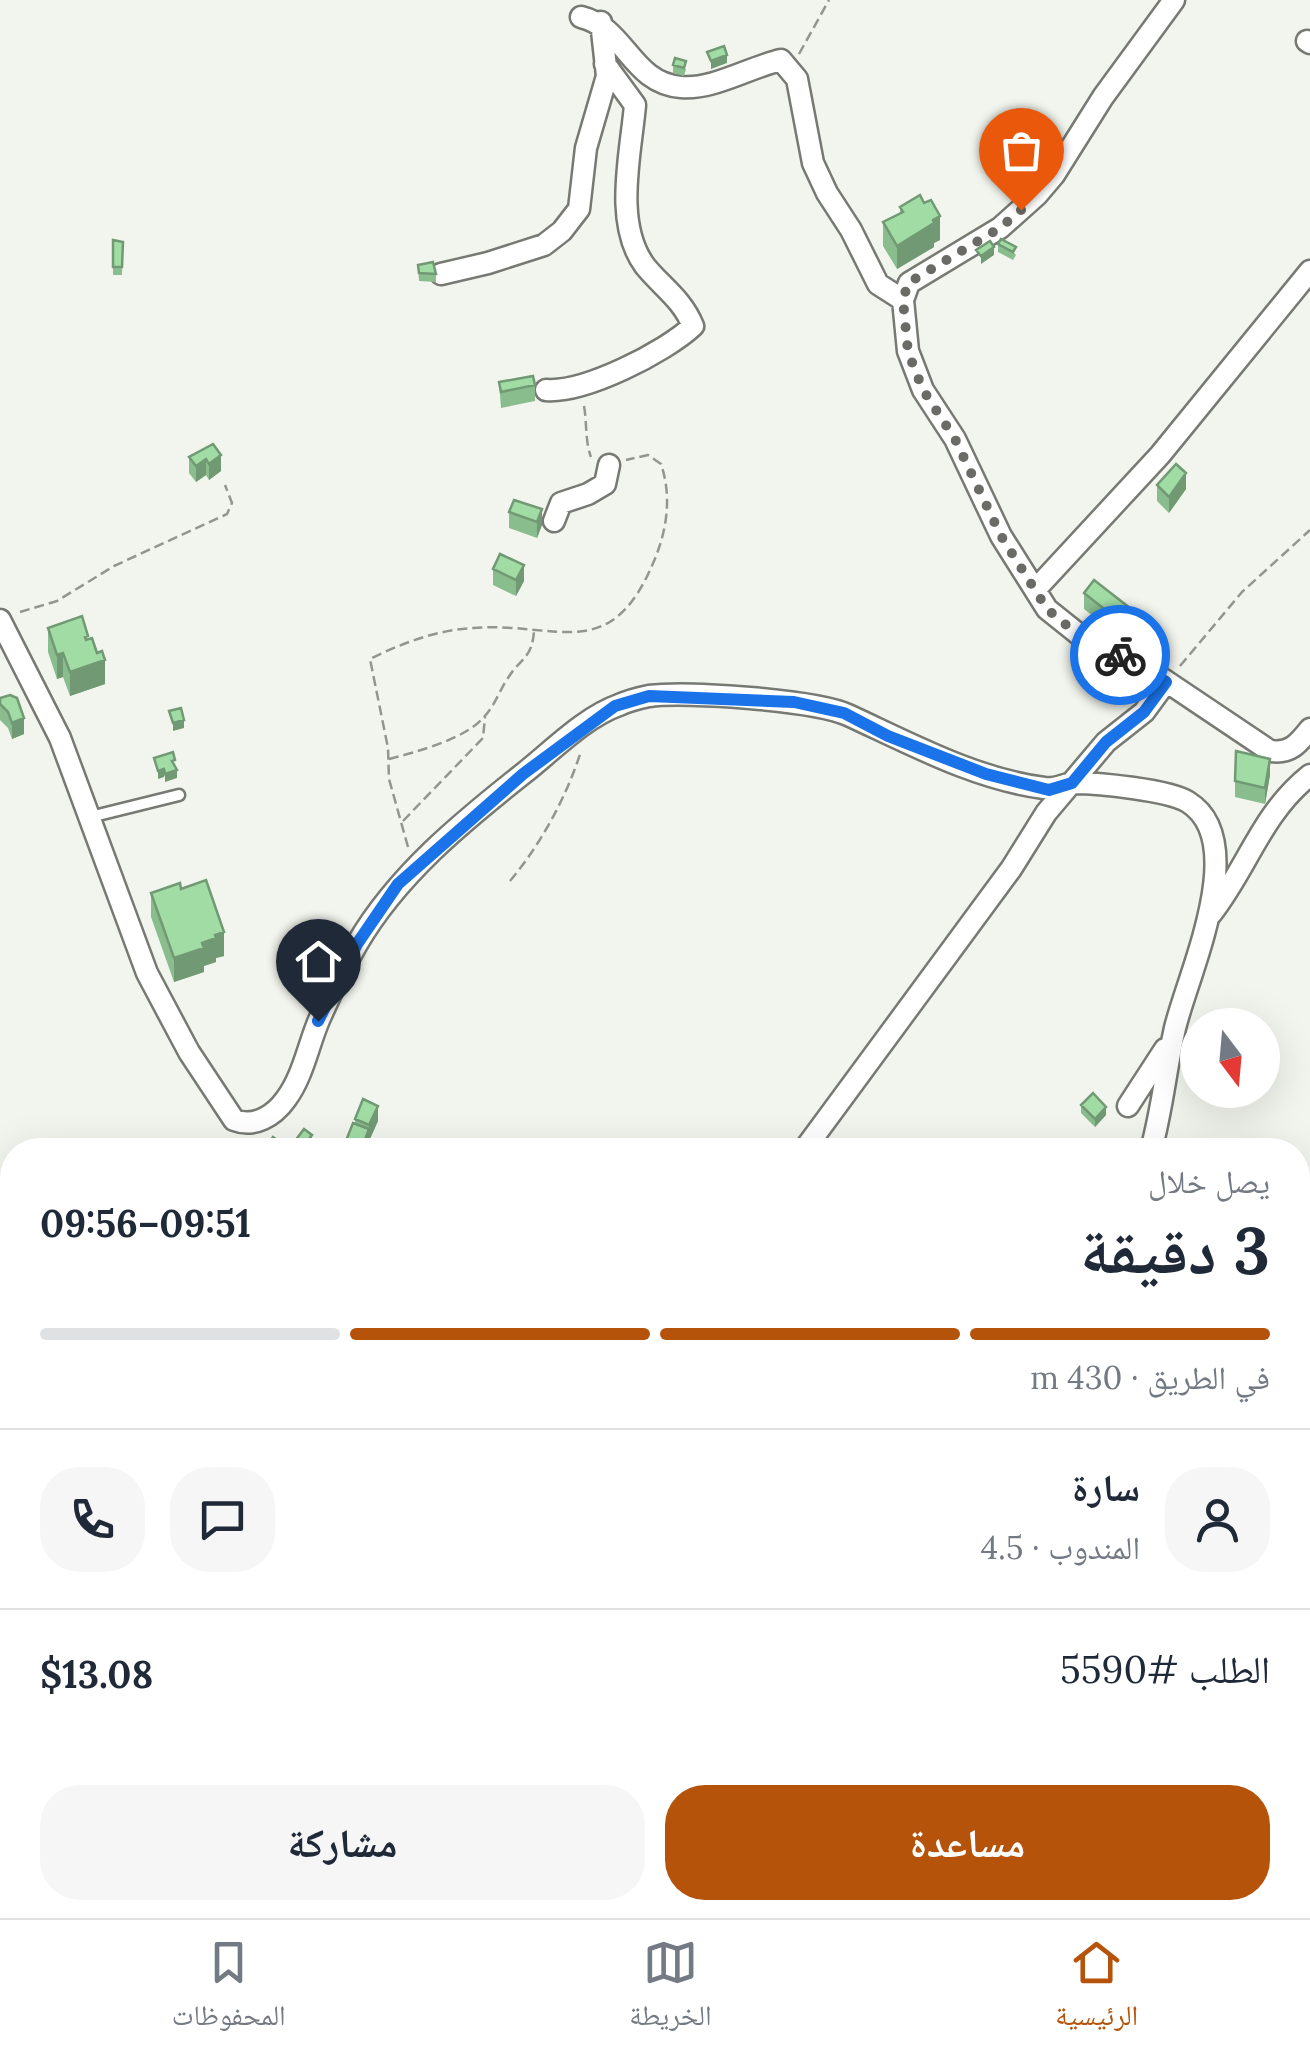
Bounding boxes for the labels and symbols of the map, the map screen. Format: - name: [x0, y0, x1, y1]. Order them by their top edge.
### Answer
- pin: [979, 108, 1064, 211]
- courier: [1070, 605, 1170, 705]
- pin: [276, 919, 361, 1022]
- north arrow: [1180, 1008, 1280, 1108]

